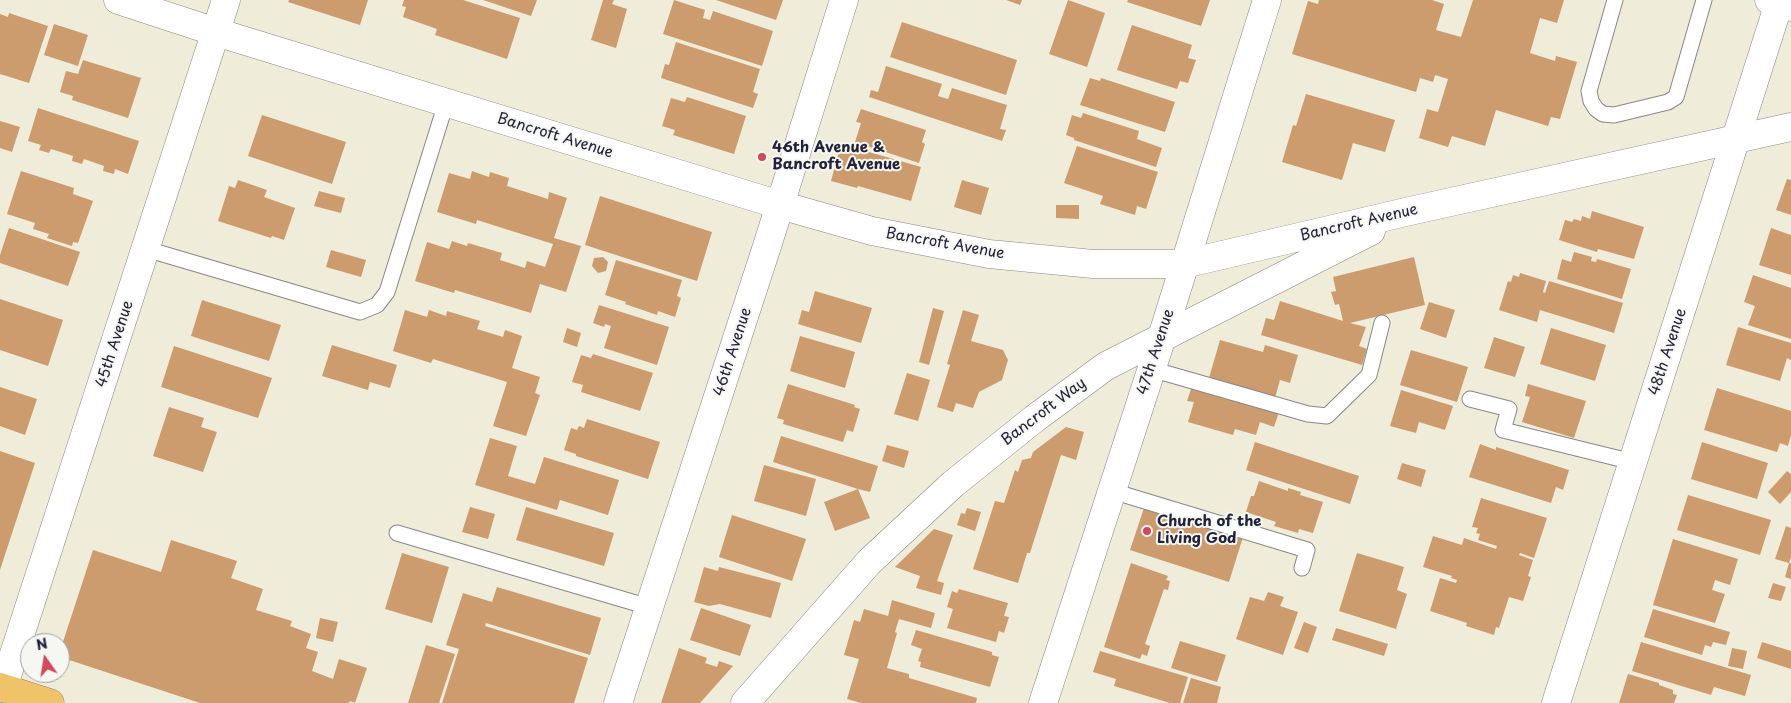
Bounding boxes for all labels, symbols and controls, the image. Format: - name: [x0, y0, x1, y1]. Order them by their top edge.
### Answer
- street label: Bancroft Avenue: [495, 110, 615, 162]
- place label: 46th Avenue & Bancroft Avenue: [772, 139, 900, 174]
- marker: 46th Avenue & Bancroft Avenue: [756, 151, 768, 163]
- street label: Bancroft Avenue: [1298, 201, 1420, 245]
- street label: Bancroft Avenue: [884, 225, 1006, 263]
- street label: 45th Avenue: [93, 298, 137, 390]
- street label: 46th Avenue: [710, 306, 756, 398]
- street label: 48th Avenue: [1645, 306, 1691, 398]
- street label: 47th Avenue: [1134, 307, 1178, 397]
- street label: Bancroft Way: [998, 374, 1090, 450]
- place label: Church of the Living God: [1157, 513, 1262, 548]
- marker: Church of the Living God: [1141, 525, 1153, 537]
- text: N: [34, 632, 50, 655]
- north arrow: [20, 633, 70, 683]

